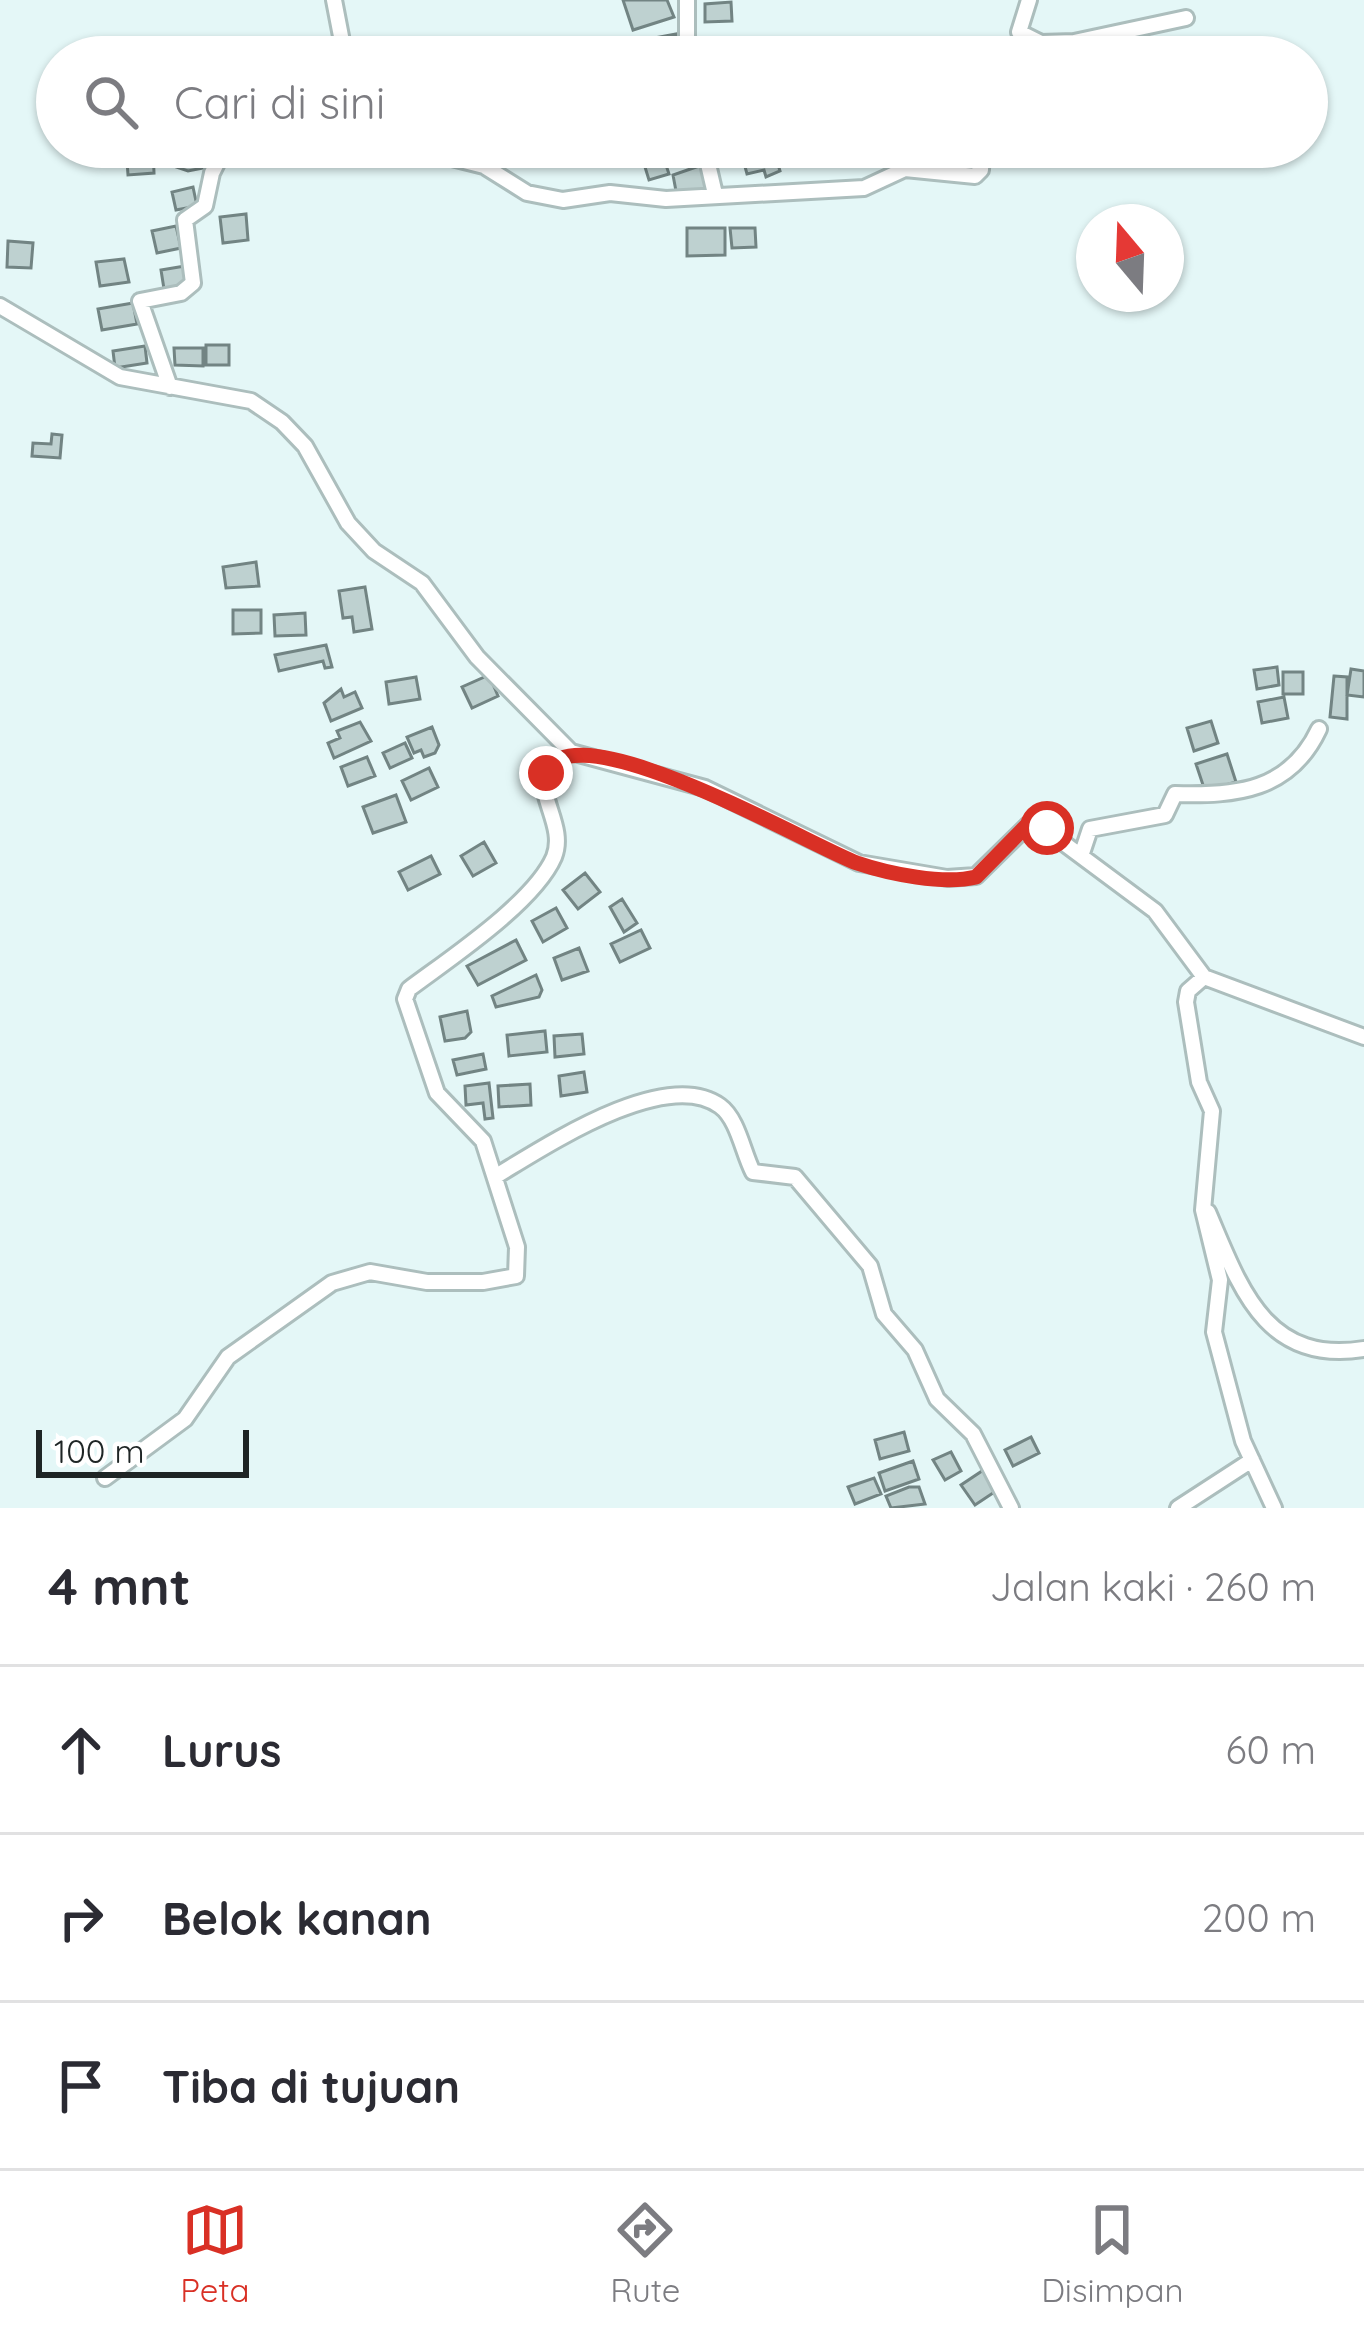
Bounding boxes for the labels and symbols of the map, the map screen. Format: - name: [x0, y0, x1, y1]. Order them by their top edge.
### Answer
- north arrow: [1076, 204, 1184, 312]
- route end: [519, 746, 573, 800]
- route start: [1020, 801, 1074, 855]
- scale bar: [36, 1424, 249, 1477]

